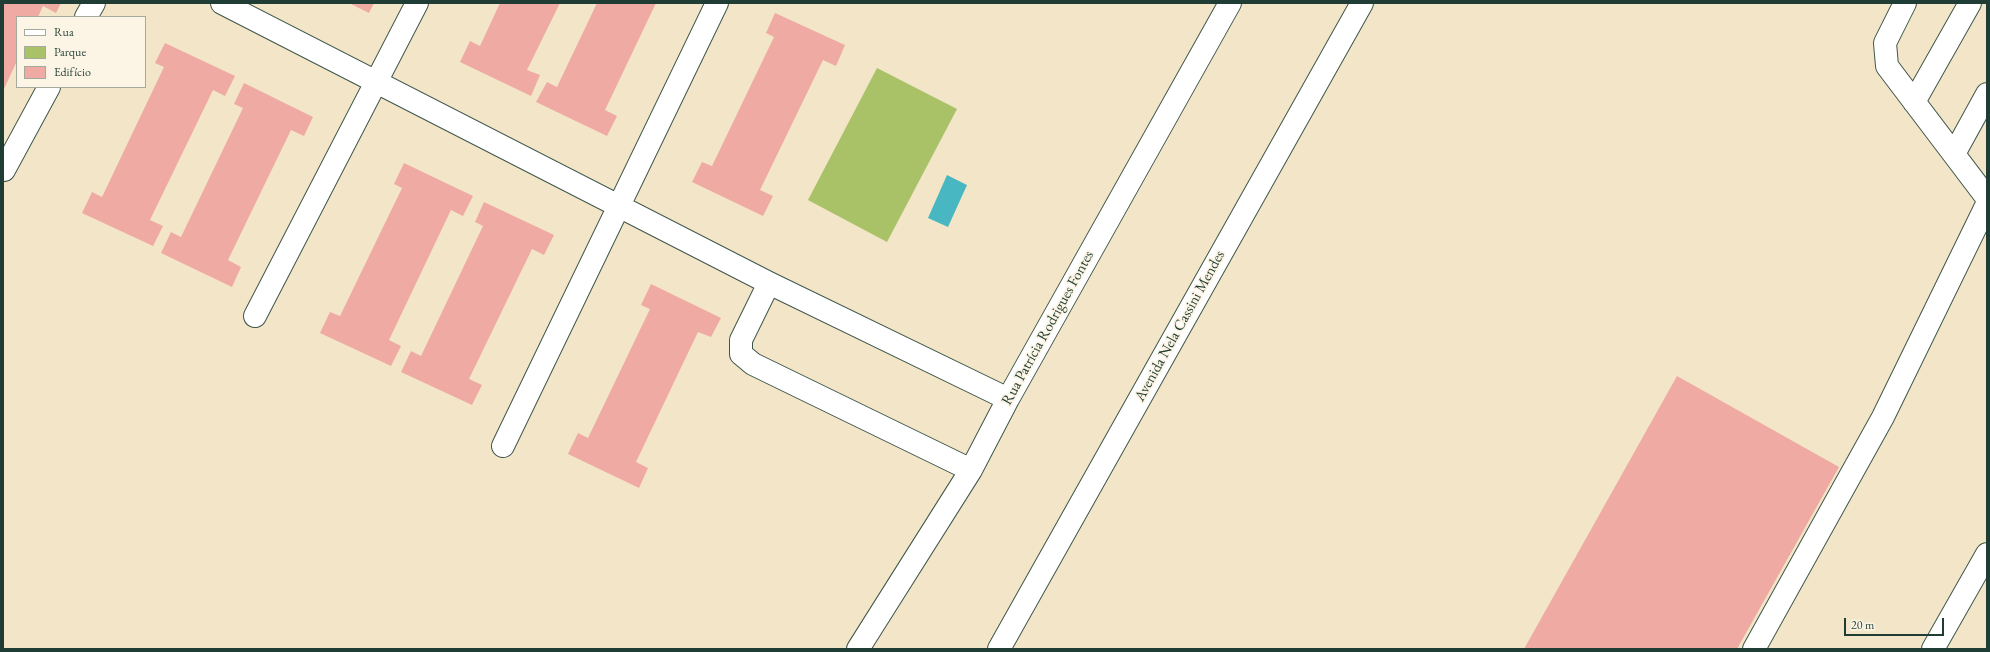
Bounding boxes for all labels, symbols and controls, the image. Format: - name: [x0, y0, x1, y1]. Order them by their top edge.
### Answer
- legend: [16, 16, 146, 88]
- text: Rua: [54, 24, 74, 40]
- text: Parque: [54, 44, 86, 60]
- text: Edifício: [54, 64, 91, 80]
- street label: Avenida Nela Cassini Mendes: [1131, 247, 1229, 405]
- street label: Rua Patrícia Rodrigues Fontes: [998, 248, 1098, 408]
- scale bar: [1846, 610, 1946, 636]
- text: 20 m: [1851, 617, 1874, 633]

